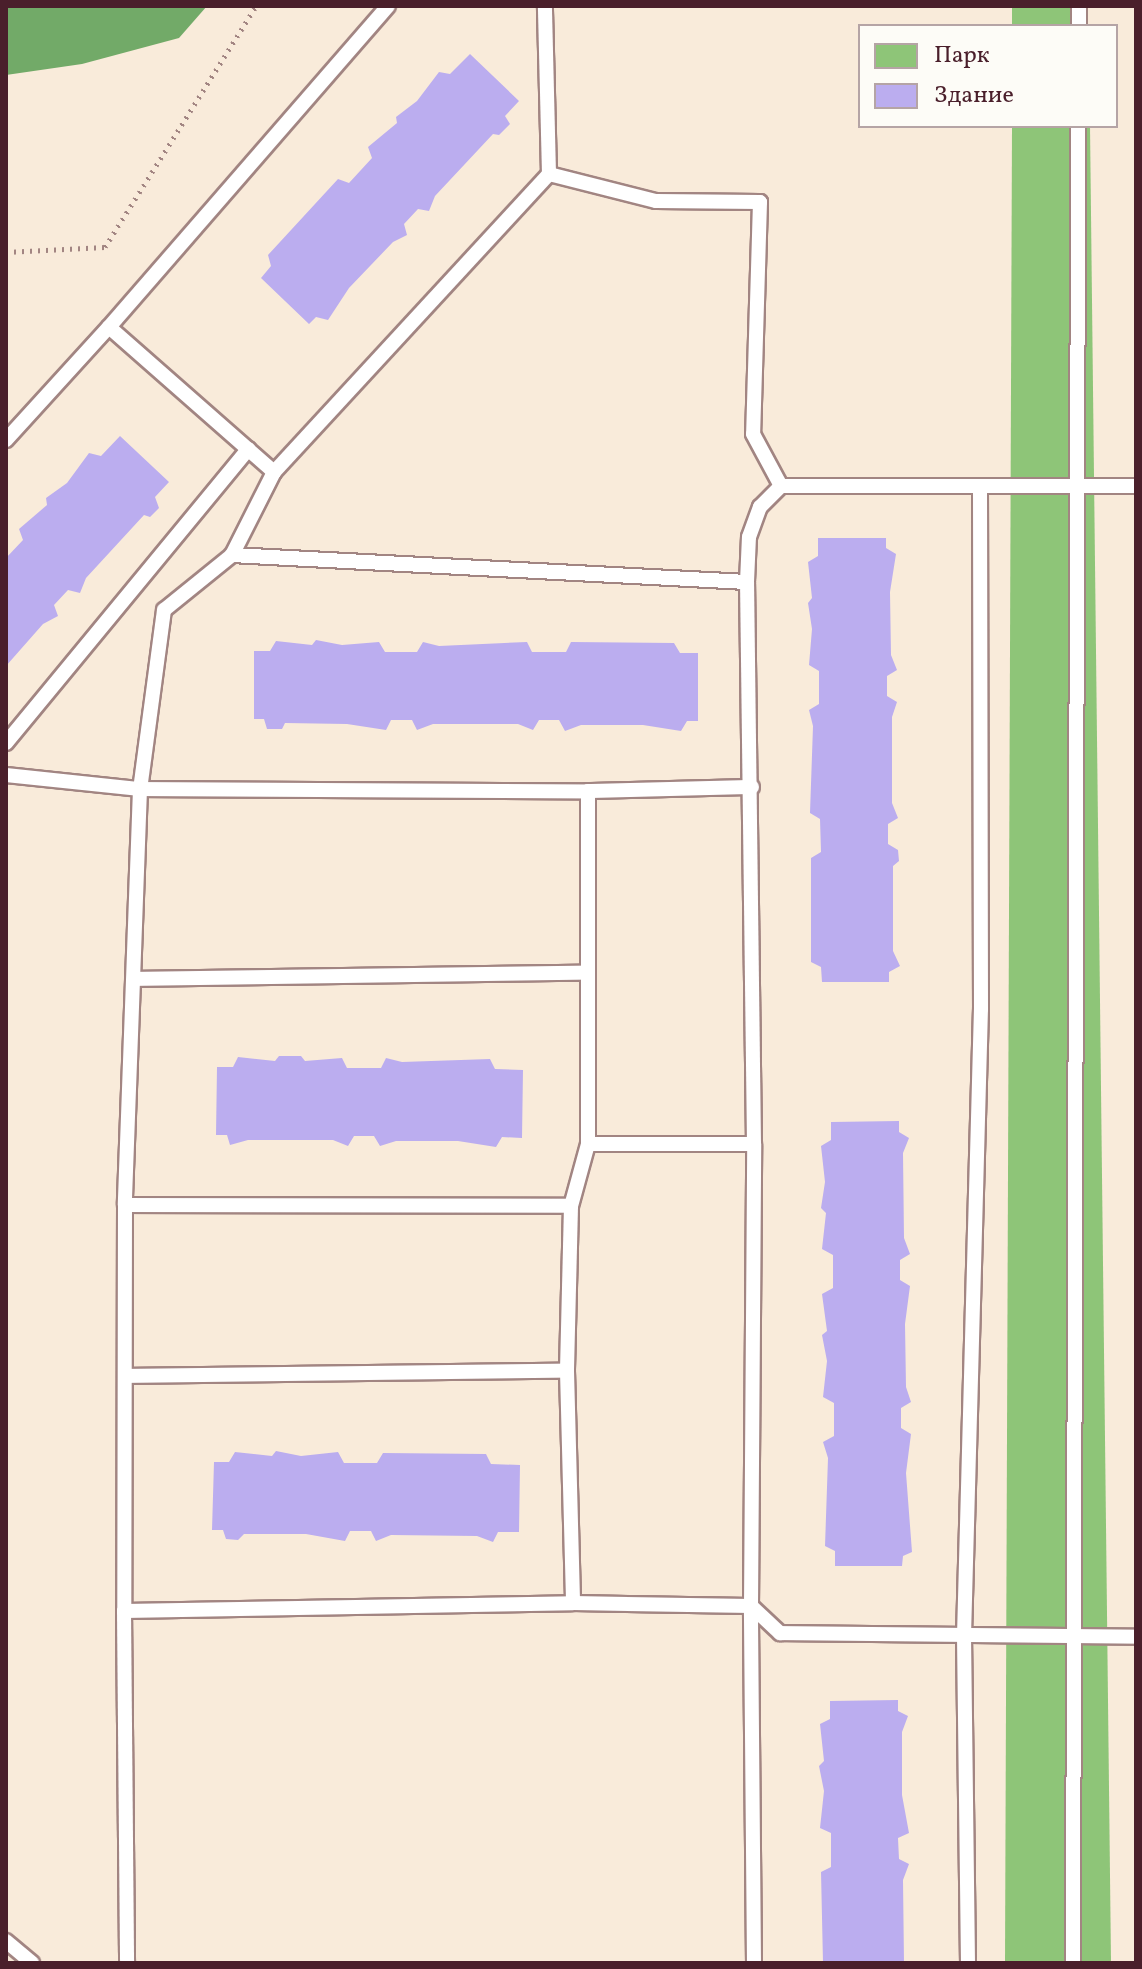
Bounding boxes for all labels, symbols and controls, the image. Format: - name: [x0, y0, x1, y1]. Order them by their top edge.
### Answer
- legend: [858, 24, 1118, 128]
- text: Парк: [934, 39, 990, 73]
- text: Здание: [934, 79, 1014, 113]

